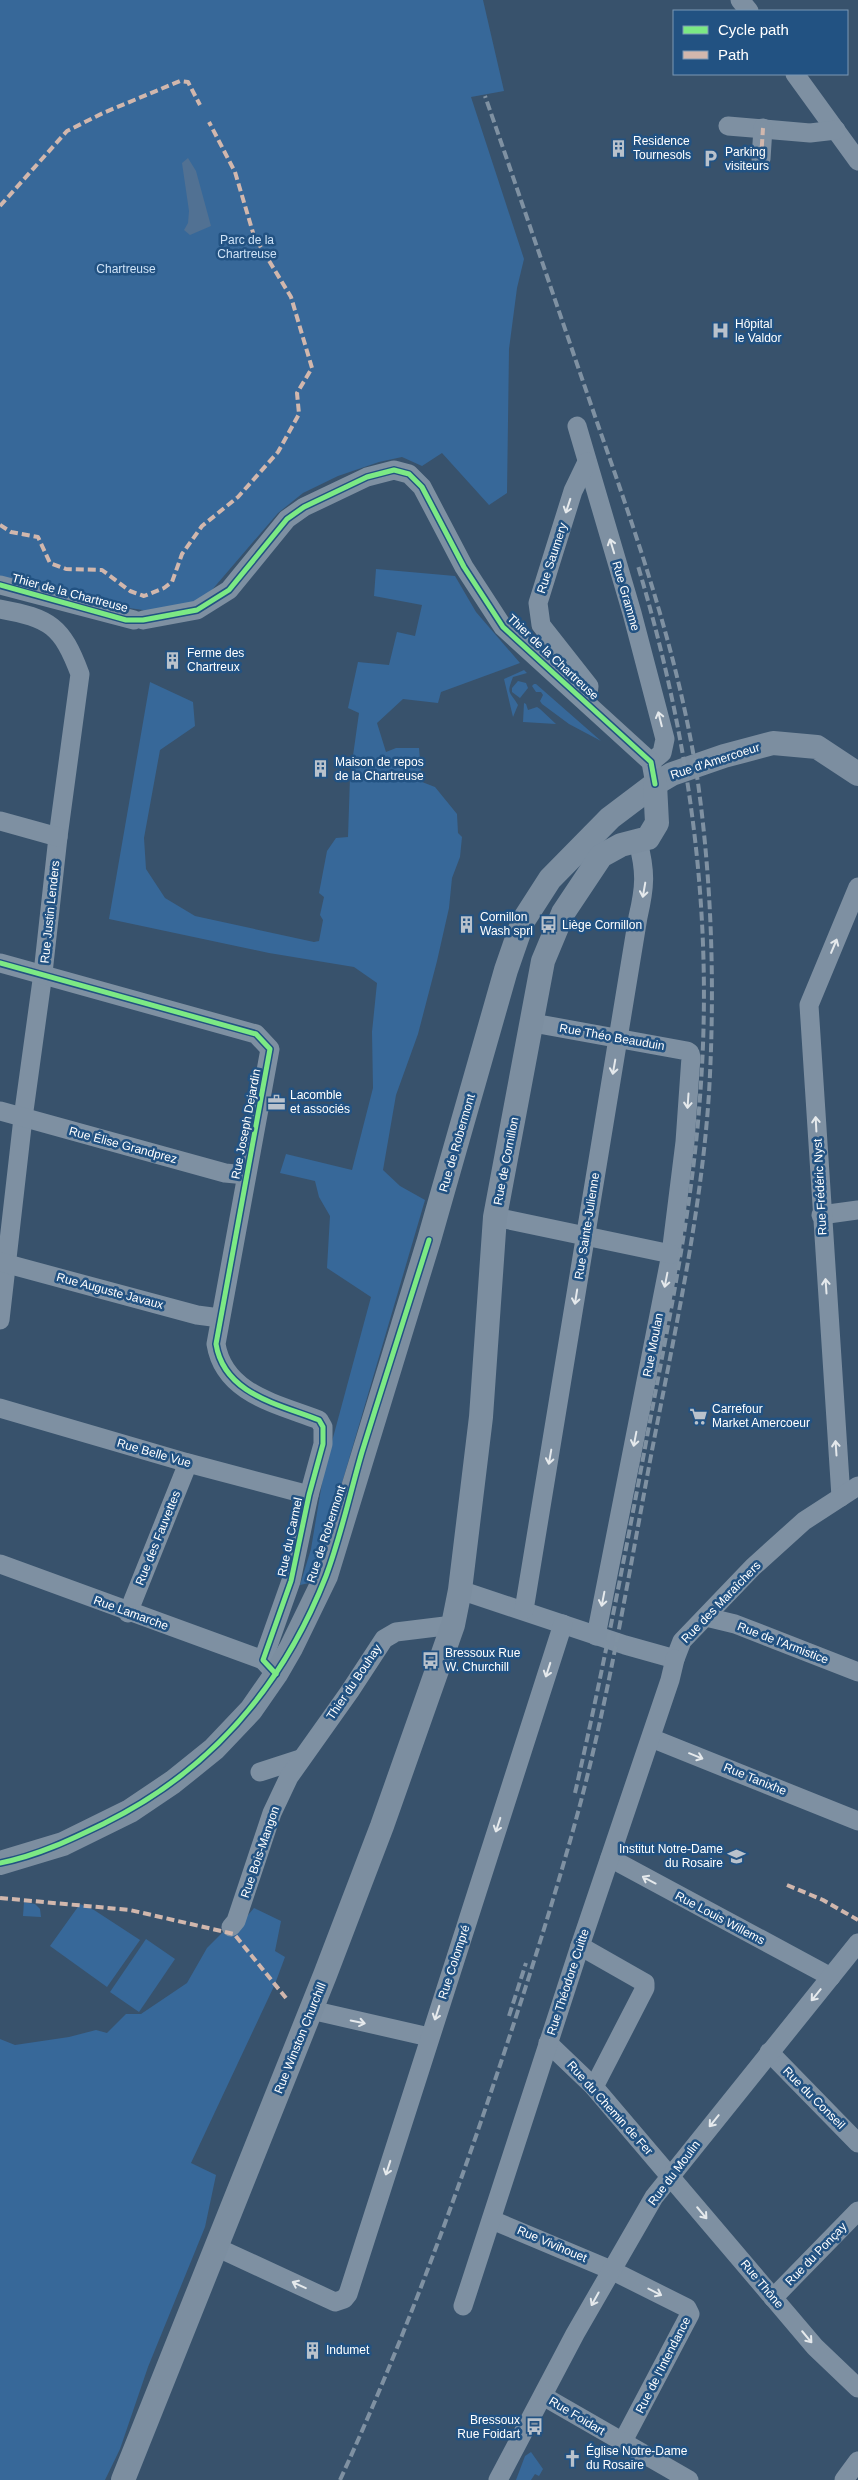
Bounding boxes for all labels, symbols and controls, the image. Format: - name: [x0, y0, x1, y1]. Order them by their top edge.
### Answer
- legend: [673, 10, 848, 75]
- text: Cycle path: [718, 21, 789, 38]
- text: Path: [718, 46, 749, 63]
- place label: Residence Tournesols: [633, 134, 691, 162]
- building icon: Residence Tournesols: [609, 138, 629, 158]
- place label: Parking visiteurs: [725, 145, 769, 173]
- parking icon: Parking visiteurs: [701, 149, 721, 169]
- park label: Parc de la Chartreuse: [217, 233, 277, 261]
- park label: Chartreuse: [96, 262, 156, 276]
- place label: Hôpital le Valdor: [735, 317, 781, 345]
- hospital icon: Hôpital le Valdor: [711, 321, 731, 341]
- one-way arrow: [563, 498, 572, 514]
- street label: Rue Saumery: [534, 521, 570, 595]
- one-way arrow: [607, 538, 617, 554]
- street label: Rue Gramme: [609, 559, 643, 633]
- street label: Thier de la Chartreuse: [11, 571, 130, 615]
- street label: Thier de la Chartreuse: [505, 611, 602, 703]
- place label: Ferme des Chartreux: [187, 646, 244, 674]
- building icon: Ferme des Chartreux: [163, 650, 183, 670]
- one-way arrow: [655, 712, 664, 728]
- street label: Rue d'Amercoeur: [669, 740, 761, 782]
- place label: Maison de repos de la Chartreuse: [335, 755, 424, 783]
- building icon: Maison de repos de la Chartreuse: [311, 759, 331, 779]
- street label: Rue Justin Lenders: [38, 860, 62, 964]
- one-way arrow: [638, 881, 648, 897]
- place label: Cornillon Wash sprl: [480, 910, 533, 938]
- building icon: Cornillon Wash sprl: [456, 914, 476, 934]
- bus stop icon: Liège Cornillon: [538, 915, 558, 935]
- place label: Liège Cornillon: [562, 918, 642, 932]
- one-way arrow: [829, 939, 839, 954]
- street label: Rue Théo Beauduin: [558, 1021, 666, 1053]
- one-way arrow: [608, 1059, 618, 1075]
- street label: Rue Joseph Dejardin: [228, 1068, 264, 1180]
- place label: Lacomble et associés: [290, 1088, 350, 1116]
- office icon: Lacomble et associés: [266, 1092, 286, 1112]
- street label: Rue de Robermont: [436, 1092, 478, 1194]
- one-way arrow: [684, 1093, 693, 1109]
- street label: Rue de Cornillon: [491, 1116, 521, 1206]
- one-way arrow: [811, 1116, 820, 1132]
- street label: Rue Élise Grandprez: [67, 1123, 179, 1166]
- street label: Rue Frédéric Nyst: [810, 1138, 830, 1236]
- street label: Rue Sainte-Julienne: [572, 1171, 602, 1280]
- street label: Rue Auguste Javaux: [55, 1270, 165, 1312]
- one-way arrow: [661, 1271, 670, 1287]
- one-way arrow: [821, 1279, 830, 1295]
- one-way arrow: [571, 1288, 581, 1304]
- street label: Rue Moulan: [640, 1312, 666, 1378]
- place label: Carrefour Market Amercoeur: [712, 1402, 810, 1430]
- supermarket icon: Carrefour Market Amercoeur: [688, 1406, 708, 1426]
- one-way arrow: [629, 1431, 639, 1447]
- street label: Rue Belle Vue: [115, 1436, 193, 1470]
- one-way arrow: [831, 1441, 840, 1457]
- one-way arrow: [544, 1449, 554, 1465]
- street label: Rue de Robermont: [304, 1483, 349, 1584]
- street label: Rue des Fauvettes: [133, 1489, 183, 1587]
- street label: Rue du Carmel: [275, 1496, 305, 1578]
- street label: Rue des Maraîchers: [678, 1558, 764, 1646]
- one-way arrow: [598, 1590, 607, 1606]
- street label: Rue Lamarche: [92, 1593, 171, 1633]
- street label: Rue de l'Armistice: [736, 1619, 831, 1667]
- street label: Thier du Bouhay: [324, 1642, 384, 1722]
- place label: Bressoux Rue W. Churchill: [445, 1646, 521, 1674]
- bus stop icon: Bressoux Rue W. Churchill: [421, 1650, 441, 1670]
- one-way arrow: [543, 1662, 552, 1678]
- one-way arrow: [688, 1752, 703, 1761]
- street label: Rue Tanixhe: [722, 1760, 789, 1798]
- street label: Rue Bois-Mangon: [238, 1804, 282, 1900]
- one-way arrow: [493, 1817, 502, 1832]
- place label: Institut Notre-Dame du Rosaire: [619, 1842, 723, 1870]
- school or university icon: Institut Notre-Dame du Rosaire: [727, 1846, 747, 1866]
- one-way arrow: [642, 1874, 657, 1884]
- street label: Rue Louis Willems: [673, 1888, 767, 1948]
- street label: Rue Colompré: [435, 1923, 473, 2001]
- street label: Rue Théodore Cuitte: [544, 1927, 592, 2037]
- street label: Rue Winston Churchill: [271, 1980, 329, 2096]
- one-way arrow: [811, 1988, 822, 2001]
- one-way arrow: [432, 2004, 442, 2020]
- one-way arrow: [350, 2018, 366, 2027]
- street label: Rue du Chemin de Fer: [564, 2058, 656, 2158]
- street label: Rue du Conseil: [780, 2064, 848, 2132]
- one-way arrow: [709, 2114, 720, 2127]
- street label: Rue du Moulin: [645, 2138, 703, 2208]
- one-way arrow: [383, 2159, 393, 2175]
- one-way arrow: [696, 2206, 707, 2219]
- street label: Rue du Ponçay: [782, 2220, 850, 2288]
- street label: Rue Vivihouet: [515, 2223, 590, 2265]
- street label: Rue Thône: [738, 2257, 787, 2311]
- one-way arrow: [292, 2280, 307, 2289]
- one-way arrow: [647, 2287, 662, 2297]
- one-way arrow: [590, 2291, 599, 2306]
- street label: Rue de l'Intendance: [633, 2314, 694, 2416]
- one-way arrow: [801, 2331, 812, 2344]
- building icon: Indumet: [302, 2340, 322, 2360]
- place label: Indumet: [326, 2343, 370, 2357]
- street label: Rue Foidart: [547, 2394, 608, 2438]
- place label: Bressoux Rue Foidart: [457, 2413, 521, 2441]
- bus stop icon: Bressoux Rue Foidart: [524, 2417, 544, 2437]
- place label: Église Notre-Dame du Rosaire: [586, 2443, 688, 2472]
- church icon: Église Notre-Dame du Rosaire: [562, 2448, 582, 2468]

